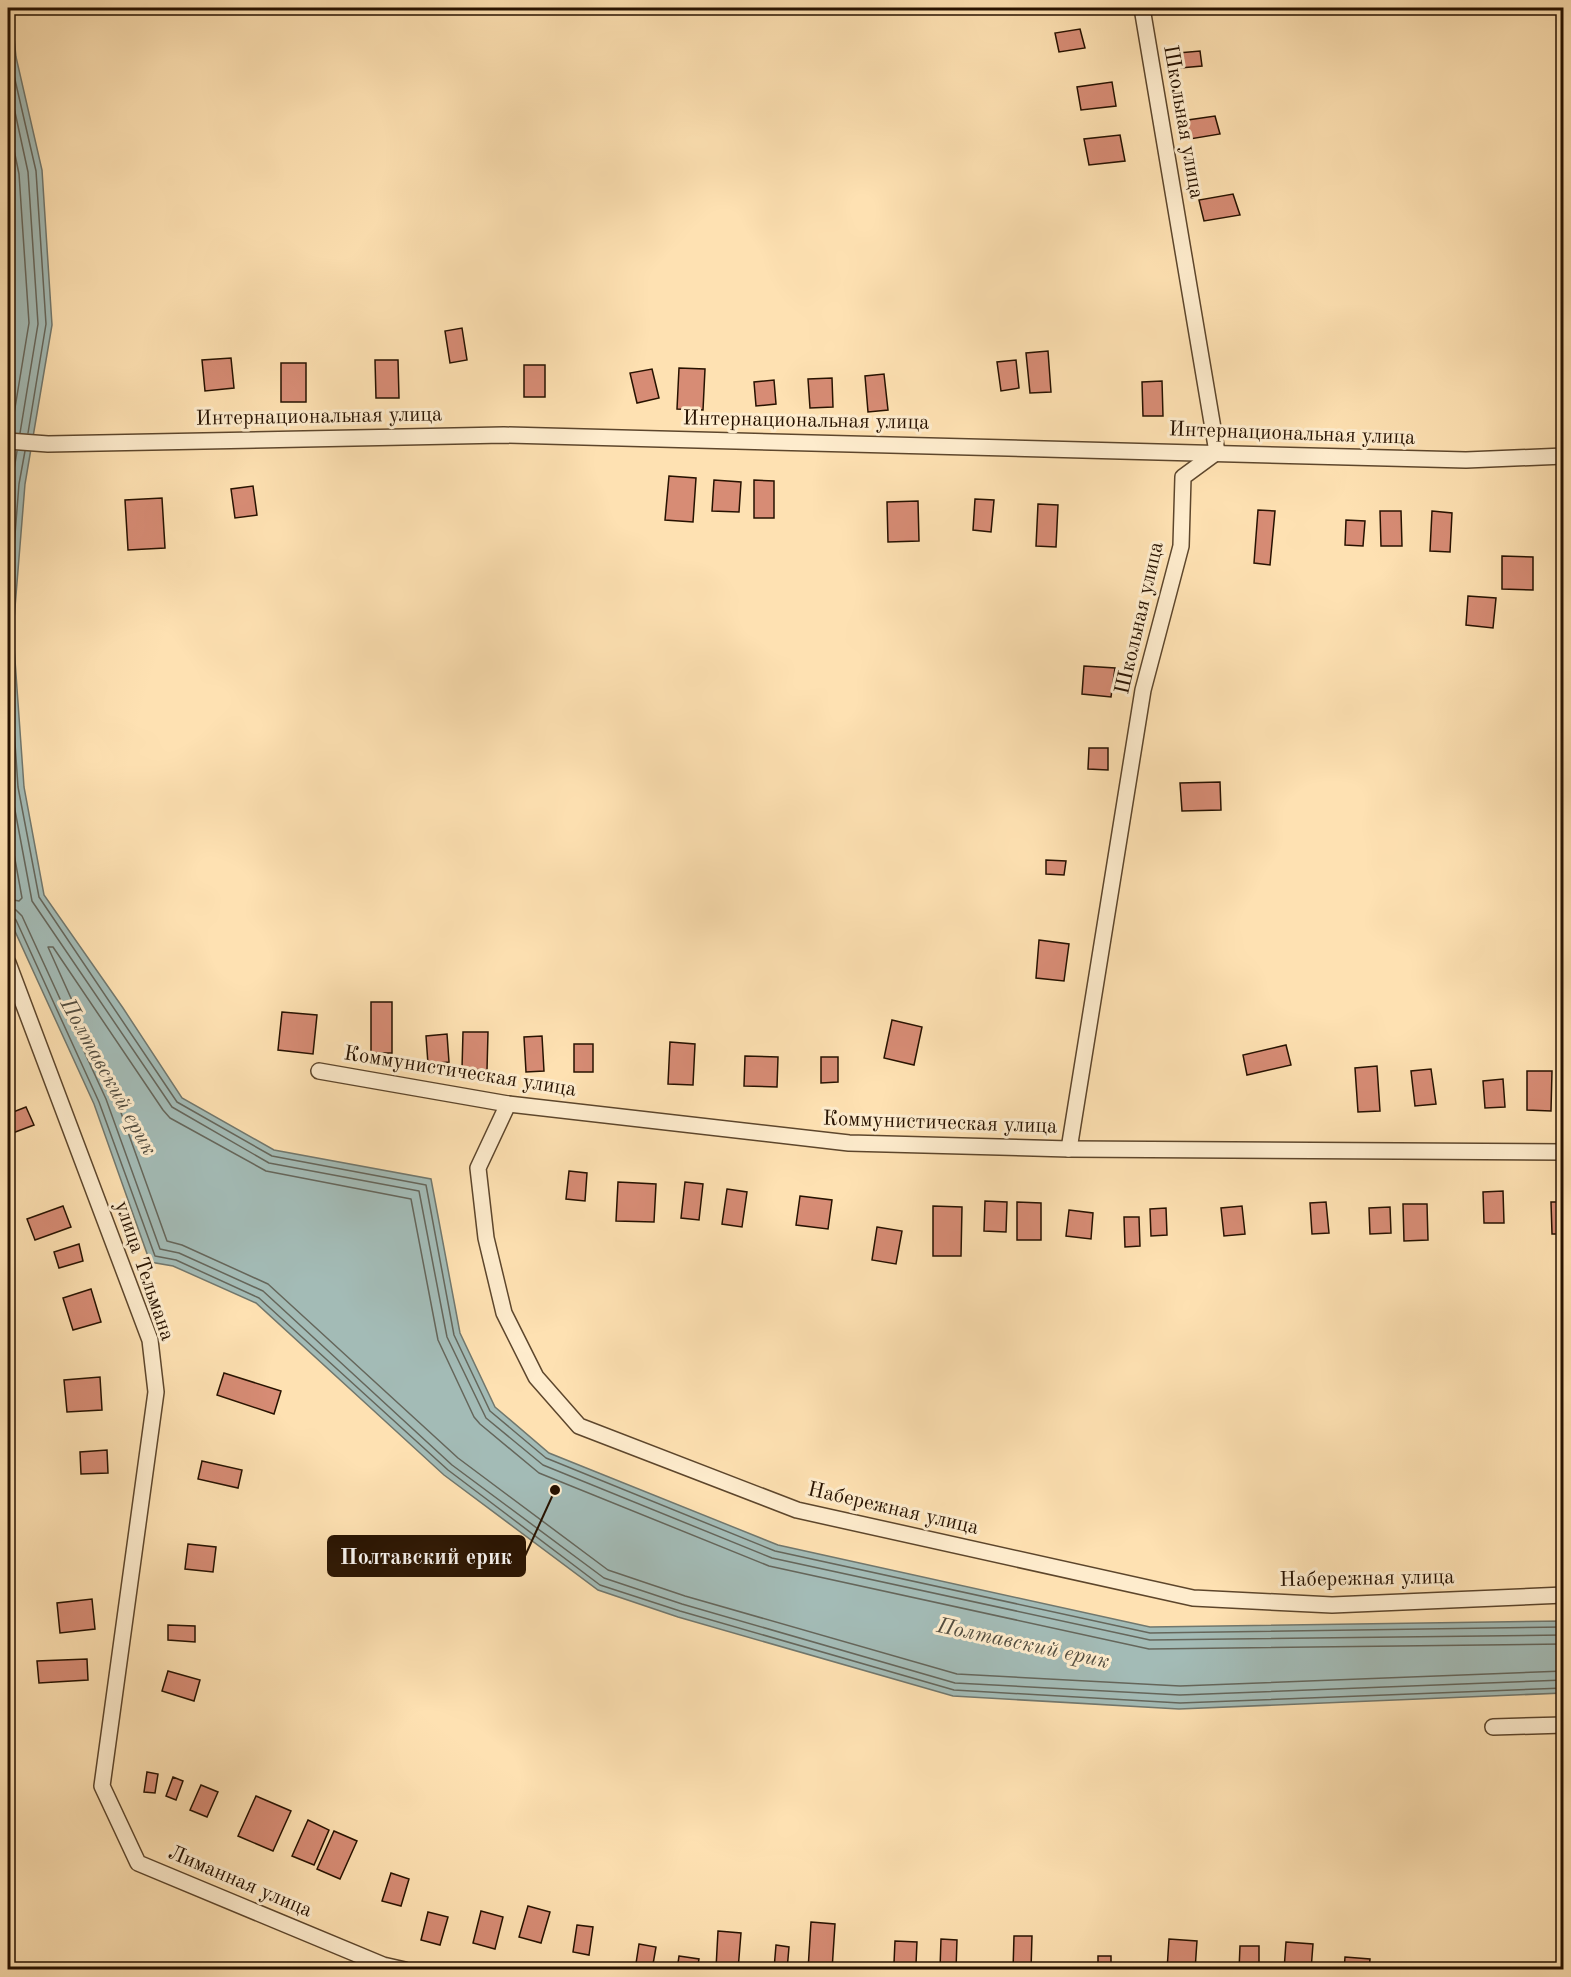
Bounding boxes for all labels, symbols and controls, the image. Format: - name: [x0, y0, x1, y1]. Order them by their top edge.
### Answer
- street label: Школьная улица: [1159, 43, 1207, 201]
- street label: Интернациональная улица: [195, 404, 443, 430]
- street label: Интернациональная улица: [682, 408, 930, 434]
- street label: Интернациональная улица: [1168, 419, 1416, 449]
- street label: Школьная улица: [1112, 540, 1168, 696]
- water label: Полтавский ерик: [55, 994, 160, 1159]
- street label: Коммунистическая улица: [342, 1043, 578, 1101]
- street label: Коммунистическая улица: [822, 1108, 1058, 1138]
- street label: улица Тельмана: [110, 1198, 178, 1344]
- street label: Набережная улица: [805, 1479, 981, 1539]
- callout: Полтавский ерик: [328, 1536, 525, 1576]
- text: Полтавский ерик: [340, 1547, 513, 1569]
- street label: Набережная улица: [1279, 1567, 1455, 1591]
- water label: Полтавский ерик: [934, 1615, 1111, 1673]
- street label: Лиманная улица: [165, 1842, 315, 1922]

